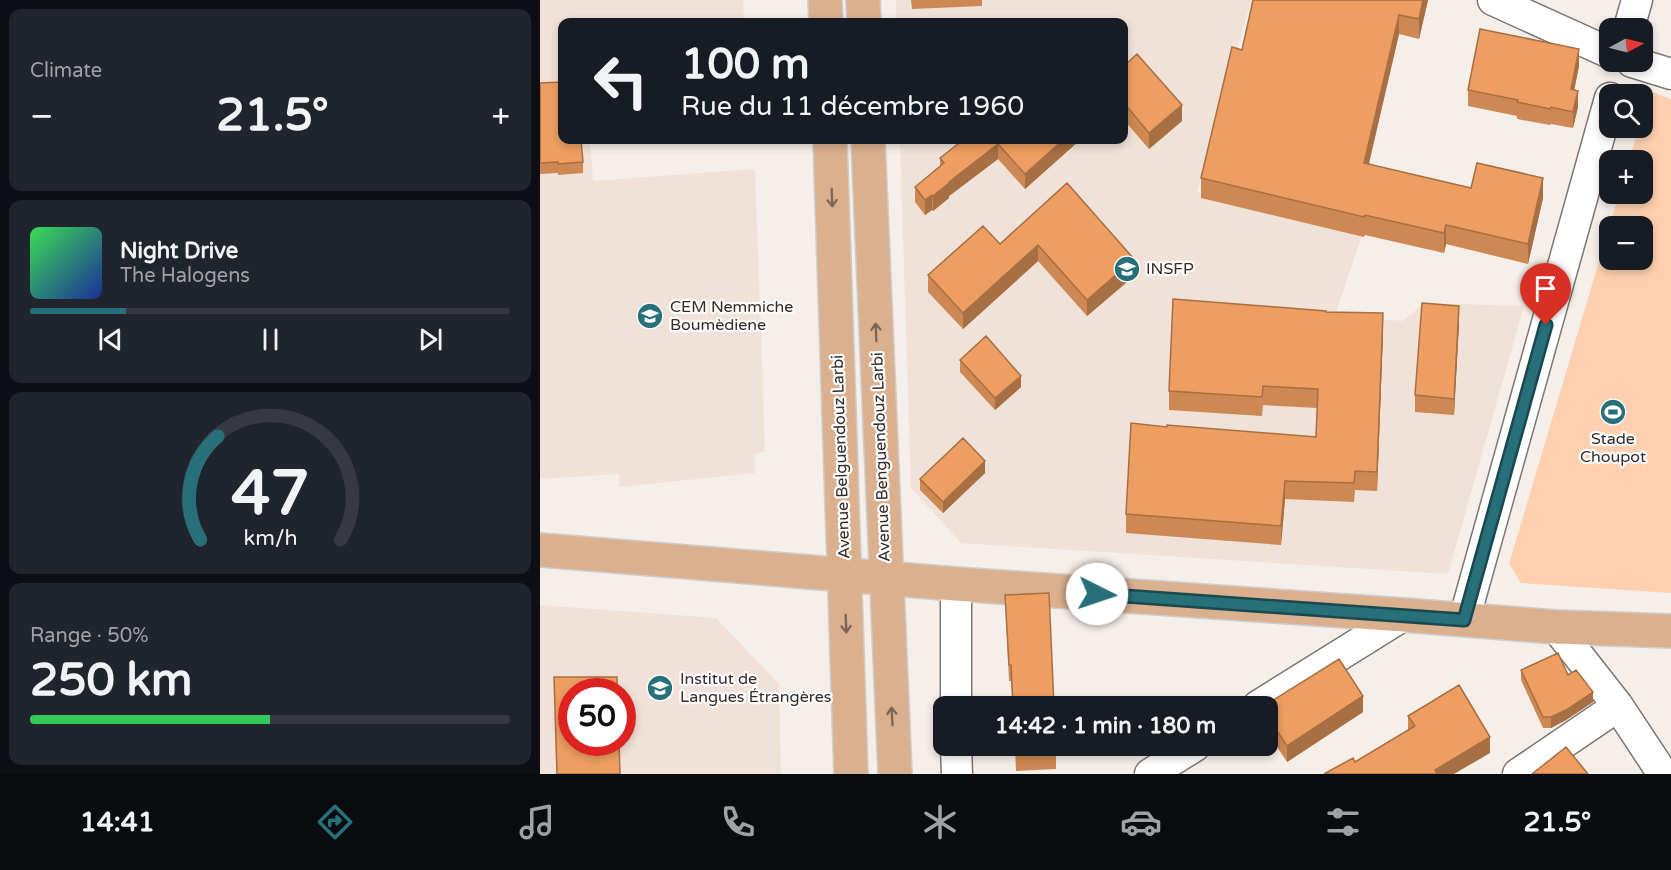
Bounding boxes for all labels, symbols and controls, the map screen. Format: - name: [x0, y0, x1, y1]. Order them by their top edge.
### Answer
- north arrow: [1599, 18, 1653, 72]
- map controls: [1599, 18, 1653, 270]
- text: 100 m: [681, 39, 810, 90]
- icon: left: [582, 42, 660, 120]
- text: Climate: [30, 59, 102, 83]
- button: search: [1599, 84, 1653, 138]
- text: 21.5°: [216, 89, 329, 143]
- text: Rue du 11 décembre 1960: [681, 90, 1024, 123]
- text: −: [30, 97, 54, 136]
- text: +: [491, 97, 510, 136]
- button: +: [1599, 150, 1653, 204]
- one-way arrow: [826, 187, 837, 207]
- button: −: [1599, 216, 1653, 270]
- text: Night Drive: [120, 238, 238, 264]
- school or university icon: INSFP: [1112, 254, 1142, 284]
- place label: INSFP: [1146, 259, 1194, 279]
- pin: [1520, 263, 1571, 325]
- text: The Halogens: [120, 264, 250, 288]
- icon: arrive: [1529, 272, 1562, 305]
- place label: CEM Nemmiche Boumèdiene: [670, 297, 793, 335]
- school or university icon: CEM Nemmiche Boumèdiene: [635, 301, 665, 331]
- one-way arrow: [870, 322, 881, 342]
- icon: previous: [94, 323, 127, 356]
- icon: pause: [254, 323, 287, 356]
- icon: next: [414, 323, 447, 356]
- street label: Avenue Benguendouz Larbi: [867, 352, 895, 562]
- street label: Avenue Belguendouz Larbi: [827, 355, 855, 559]
- sports icon: Stade Choupot: [1598, 397, 1628, 427]
- place label: Stade Choupot: [1580, 429, 1646, 467]
- text: 47: [231, 457, 309, 532]
- text: km/h: [243, 525, 297, 551]
- position arrow: [1065, 562, 1129, 626]
- one-way arrow: [841, 613, 852, 633]
- text: Range · 50%: [30, 624, 149, 648]
- text: 250 km: [30, 654, 192, 708]
- place label: Institut de Langues Étrangères: [680, 669, 831, 707]
- school or university icon: Institut de Langues Étrangères: [645, 673, 675, 703]
- speed limit sign: 50: [558, 678, 636, 756]
- one-way arrow: [886, 706, 897, 726]
- text: 14:42 · 1 min · 180 m: [995, 713, 1216, 739]
- icon: directions: [314, 801, 356, 843]
- icon: music: [516, 801, 558, 843]
- icon: phone: [717, 801, 759, 843]
- icon: climate: [919, 801, 961, 843]
- icon: car: [1120, 801, 1162, 843]
- icon: filters: [1322, 801, 1364, 843]
- text: 14:41: [80, 806, 155, 839]
- text: 21.5°: [1524, 806, 1591, 839]

